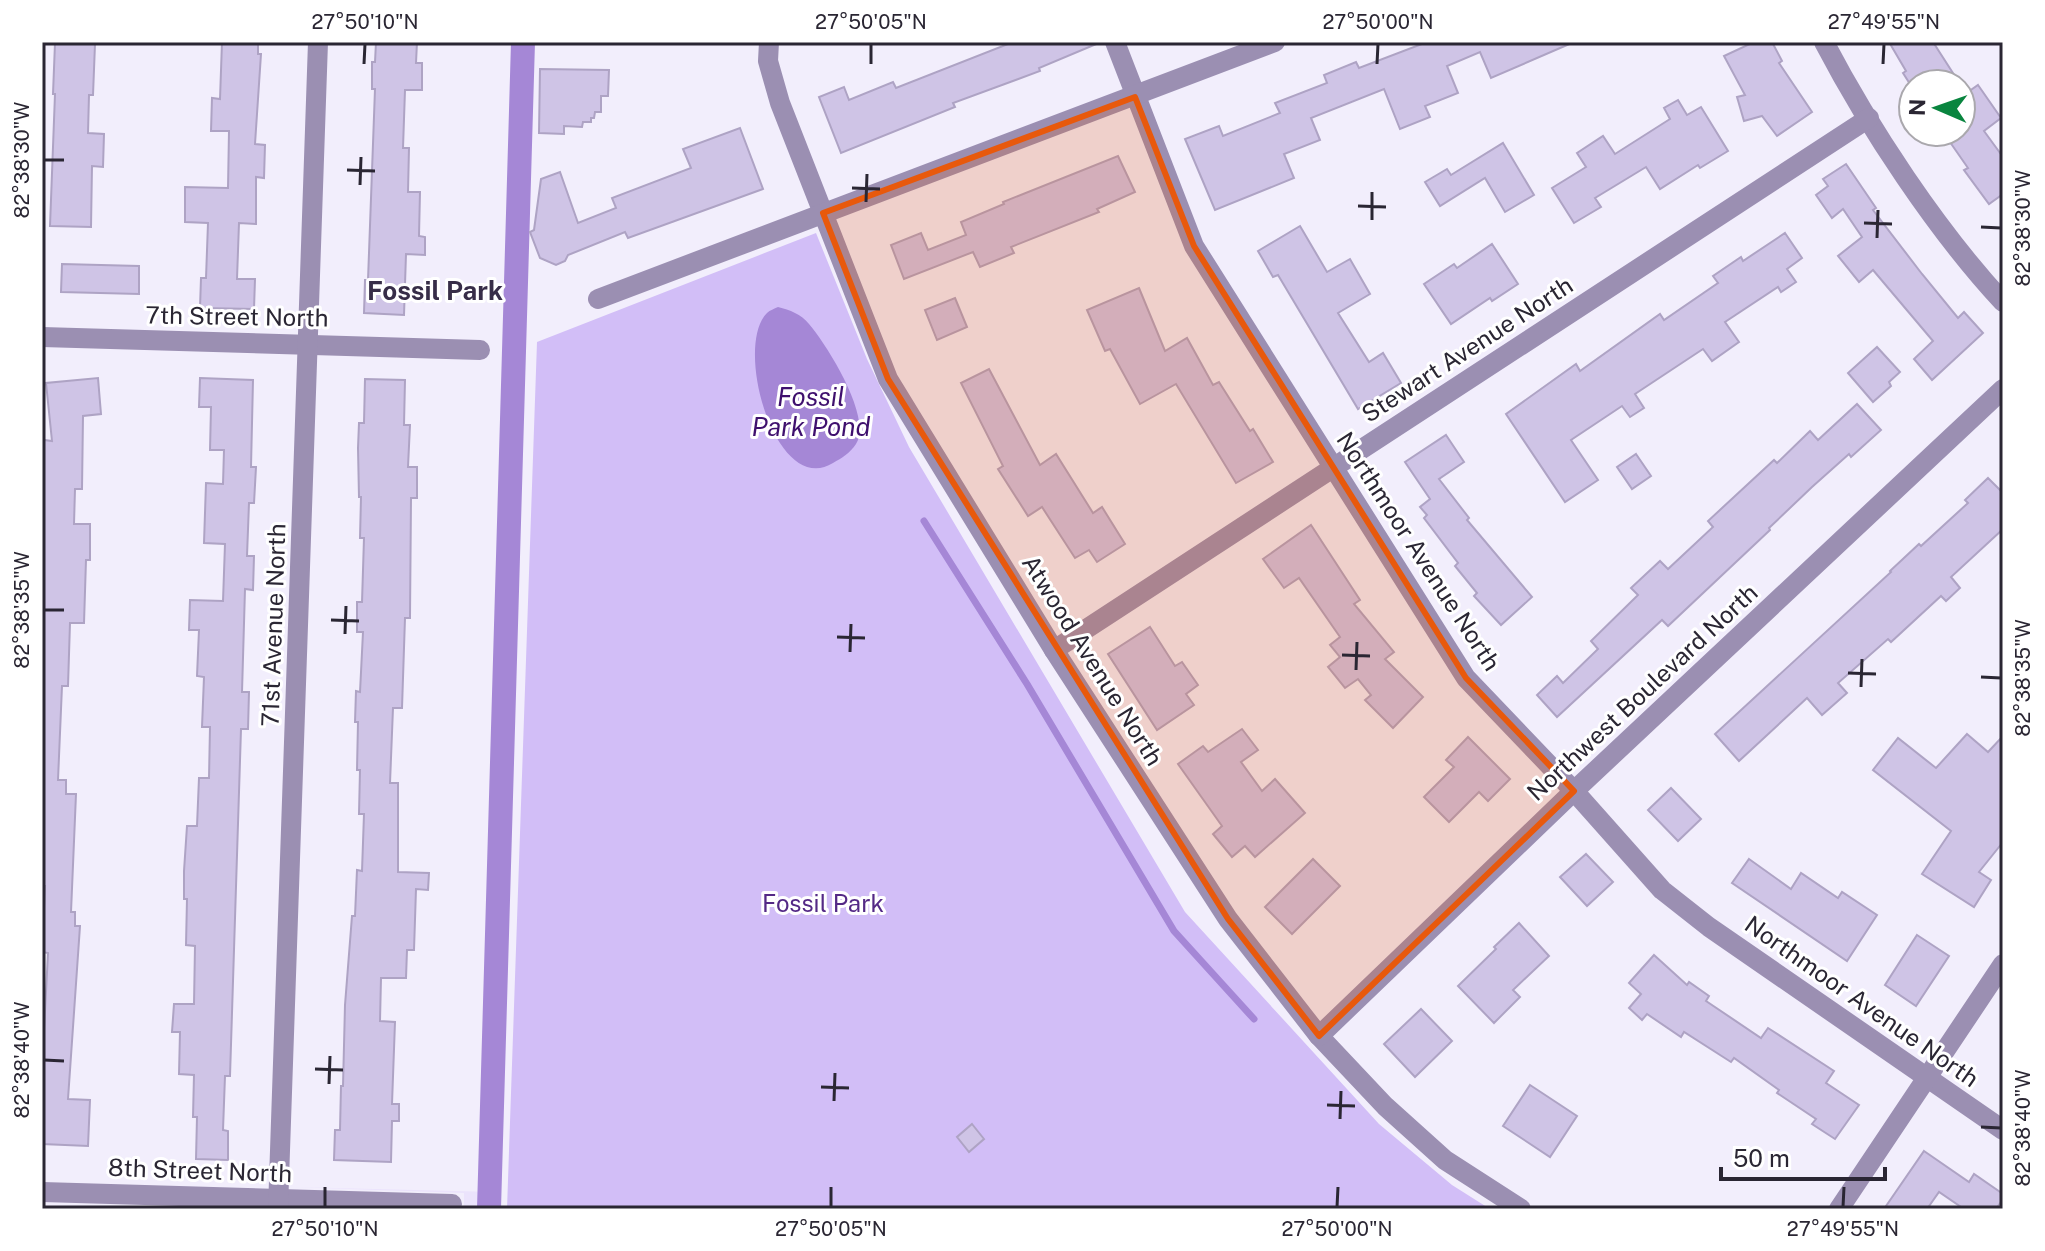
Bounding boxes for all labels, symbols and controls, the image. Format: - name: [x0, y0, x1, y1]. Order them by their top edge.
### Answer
- text: 27°50'10"N: [311, 10, 419, 34]
- text: 27°50'05"N: [815, 10, 927, 34]
- text: 27°50'00"N: [1322, 10, 1434, 34]
- text: 27°49'55"N: [1828, 10, 1940, 34]
- north arrow: [1897, 68, 1977, 148]
- text: N: [1904, 98, 1930, 116]
- text: 82°38'30"W: [10, 102, 34, 218]
- text: 82°38'30"W: [2011, 170, 2035, 286]
- street label: Stewart Avenue North: [1356, 270, 1578, 428]
- district label: Fossil Park: [367, 275, 503, 306]
- street label: 7th Street North: [145, 300, 329, 332]
- water label: Fossil Park Pond: [751, 381, 871, 442]
- street label: Northmoor Avenue North: [1331, 427, 1507, 675]
- street label: 71st Avenue North: [255, 523, 291, 727]
- street label: Atwood Avenue North: [1017, 550, 1169, 770]
- text: 82°38'35"W: [10, 551, 34, 669]
- street label: Northwest Boulevard North: [1521, 578, 1763, 806]
- text: 82°38'35"W: [2011, 619, 2035, 737]
- park label: Fossil Park: [762, 889, 884, 917]
- street label: Northmoor Avenue North: [1740, 910, 1984, 1092]
- text: 82°38'40"W: [10, 1002, 34, 1118]
- text: 82°38'40"W: [2011, 1070, 2035, 1186]
- scale bar: [1721, 1131, 1885, 1181]
- text: 50 m: [1733, 1144, 1790, 1172]
- street label: 8th Street North: [107, 1153, 293, 1187]
- text: 27°50'10"N: [271, 1217, 379, 1241]
- text: 27°50'05"N: [775, 1217, 887, 1241]
- text: 27°50'00"N: [1281, 1217, 1393, 1241]
- text: 27°49'55"N: [1787, 1217, 1899, 1241]

